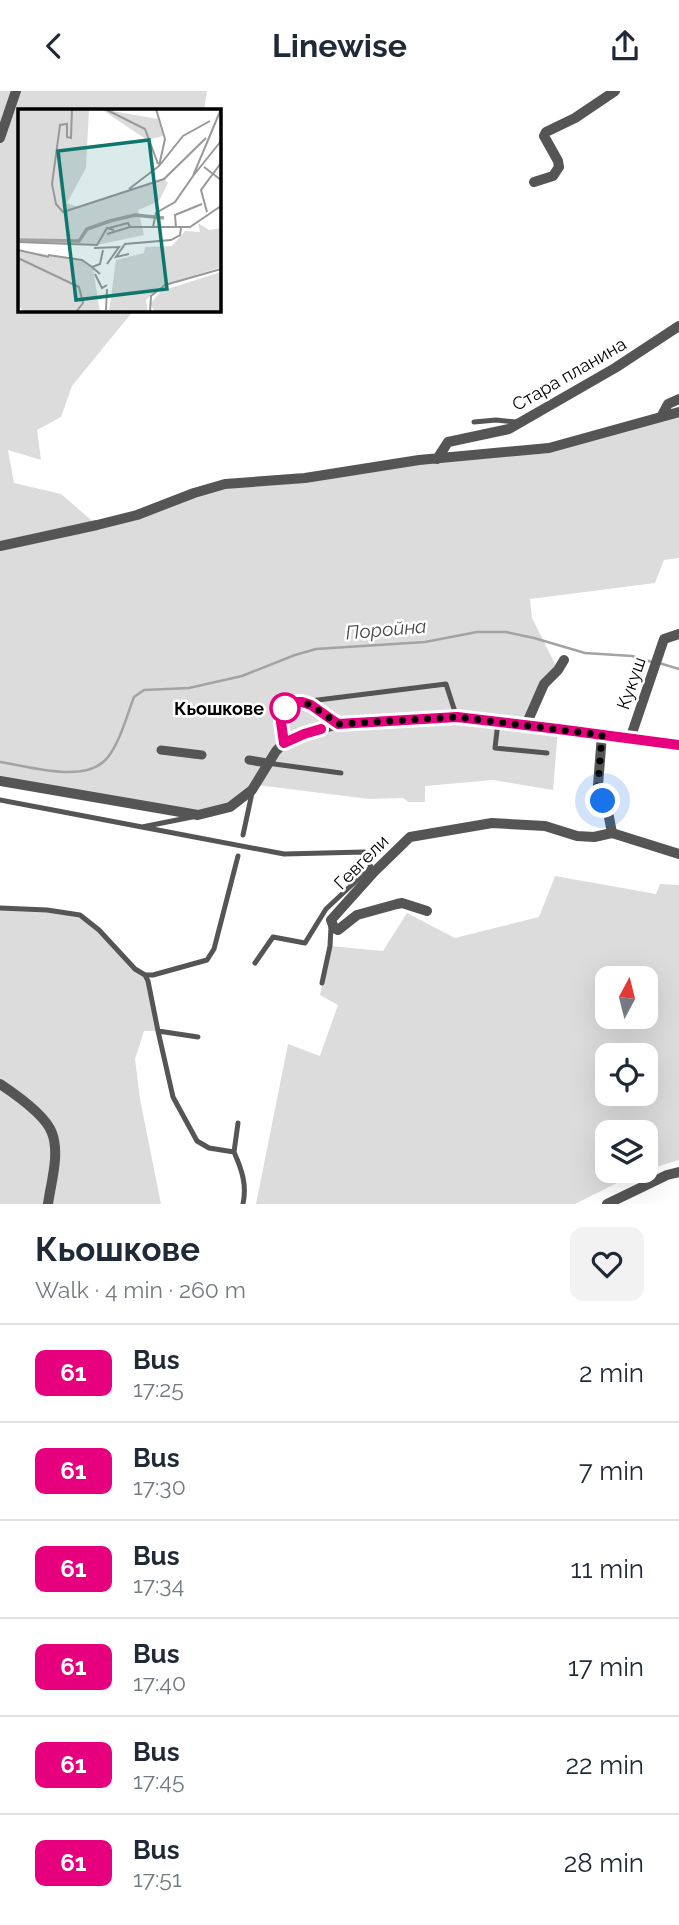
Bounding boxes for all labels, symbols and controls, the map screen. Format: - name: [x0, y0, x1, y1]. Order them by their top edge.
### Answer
- icon: back: [35, 27, 73, 65]
- text: Linewise: [272, 27, 407, 64]
- icon: share: [606, 27, 644, 65]
- inset map: [18, 109, 220, 311]
- street label: Стара планина: [508, 333, 630, 415]
- water label: Поройна: [345, 615, 427, 643]
- street label: Кукуш: [612, 654, 650, 712]
- marker: Кьошкове: [270, 693, 300, 723]
- place label: Кьошкове: [174, 698, 264, 719]
- your location: [585, 783, 620, 818]
- street label: Гевгели: [329, 830, 393, 894]
- north arrow: [595, 966, 658, 1029]
- map controls: [595, 966, 658, 1183]
- button: locate: [595, 1043, 658, 1106]
- button: layers: [595, 1120, 658, 1183]
- button: heart: [570, 1227, 644, 1301]
- text: Кьошкове: [35, 1230, 200, 1269]
- text: Walk · 4 min · 260 m: [35, 1276, 246, 1303]
- text: Bus: [133, 1345, 180, 1375]
- text: 61: [60, 1358, 87, 1387]
- text: 2 min: [579, 1358, 644, 1388]
- text: 17:25: [133, 1375, 184, 1402]
- text: Bus: [133, 1443, 180, 1473]
- text: 61: [60, 1456, 87, 1485]
- text: 7 min: [579, 1456, 644, 1486]
- text: 17:30: [133, 1473, 186, 1500]
- text: Bus: [133, 1541, 180, 1571]
- text: 61: [60, 1554, 87, 1583]
- text: 11 min: [570, 1554, 644, 1584]
- text: 17:34: [133, 1571, 184, 1598]
- text: Bus: [133, 1639, 180, 1669]
- text: 61: [60, 1652, 87, 1681]
- text: 17 min: [568, 1652, 644, 1682]
- text: 17:40: [133, 1669, 186, 1696]
- text: Bus: [133, 1737, 180, 1767]
- text: 61: [60, 1750, 87, 1779]
- text: 22 min: [566, 1750, 644, 1780]
- text: 17:45: [133, 1767, 184, 1794]
- text: Bus: [133, 1835, 180, 1865]
- text: 61: [60, 1848, 87, 1877]
- text: 28 min: [564, 1848, 644, 1878]
- text: 17:51: [133, 1865, 182, 1892]

